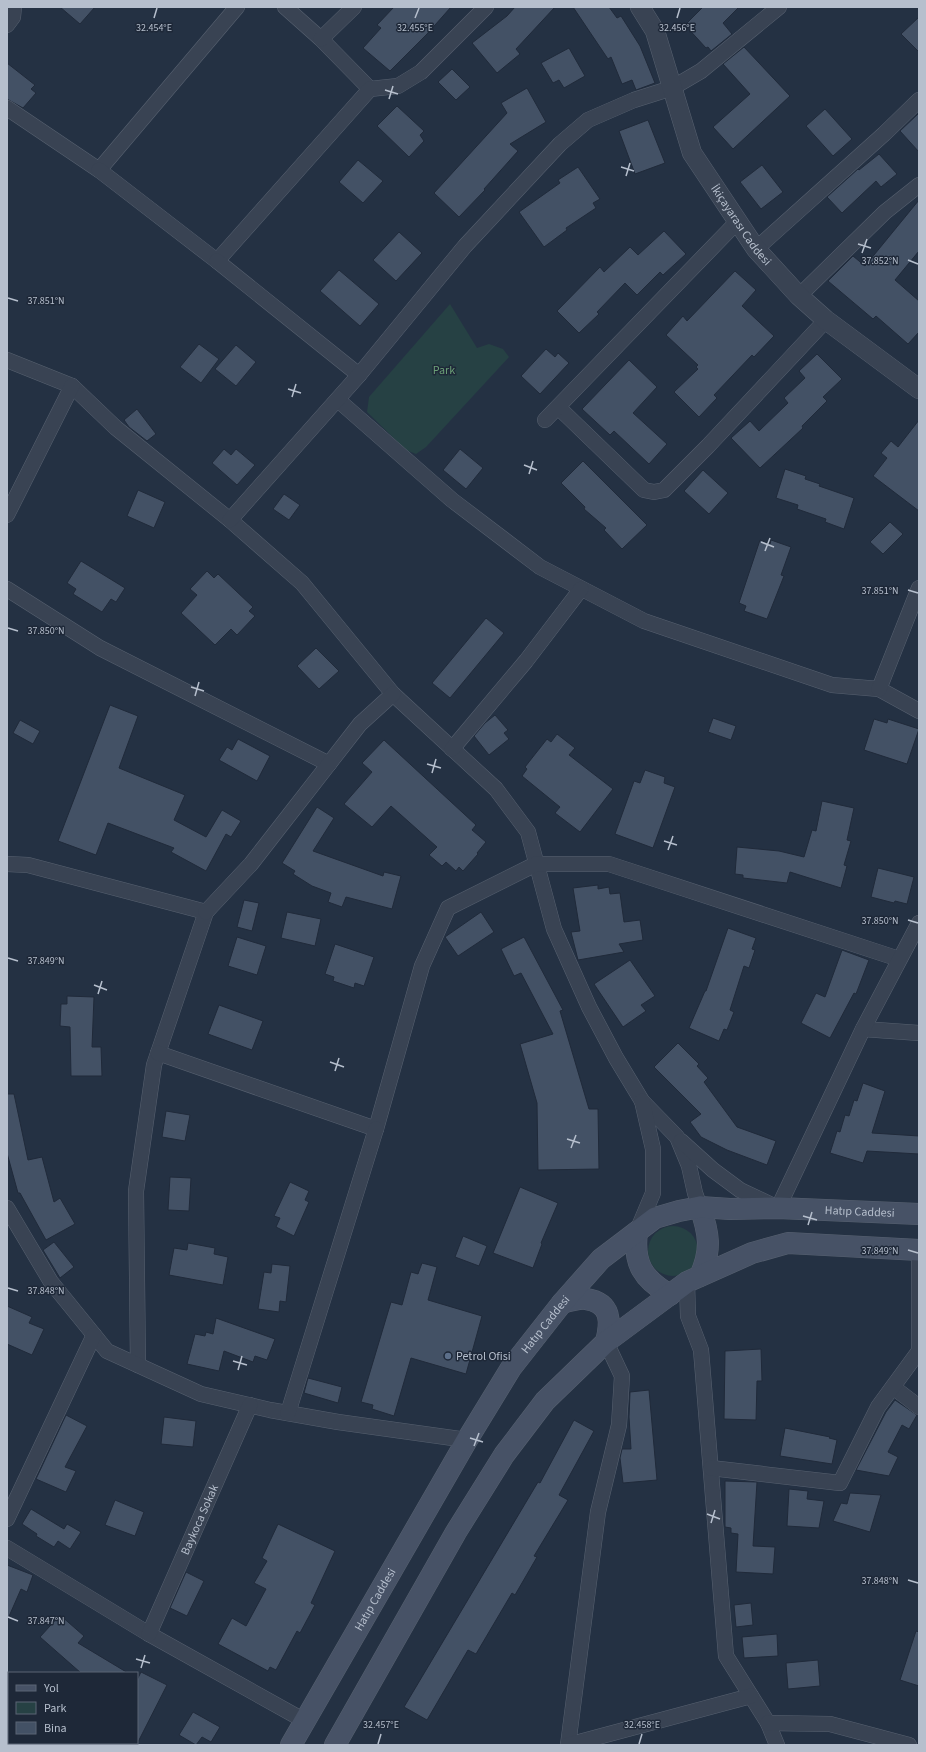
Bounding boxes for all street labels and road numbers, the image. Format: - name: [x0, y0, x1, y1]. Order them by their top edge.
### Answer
- street label: İkiçayarası Caddesi: [706, 181, 775, 270]
- street label: Hatıp Caddesi: [824, 1202, 895, 1222]
- street label: Hatıp Caddesi: [517, 1292, 574, 1357]
- street label: Baykoca Sokak: [177, 1482, 223, 1558]
- street label: Hatıp Caddesi: [351, 1565, 400, 1634]

